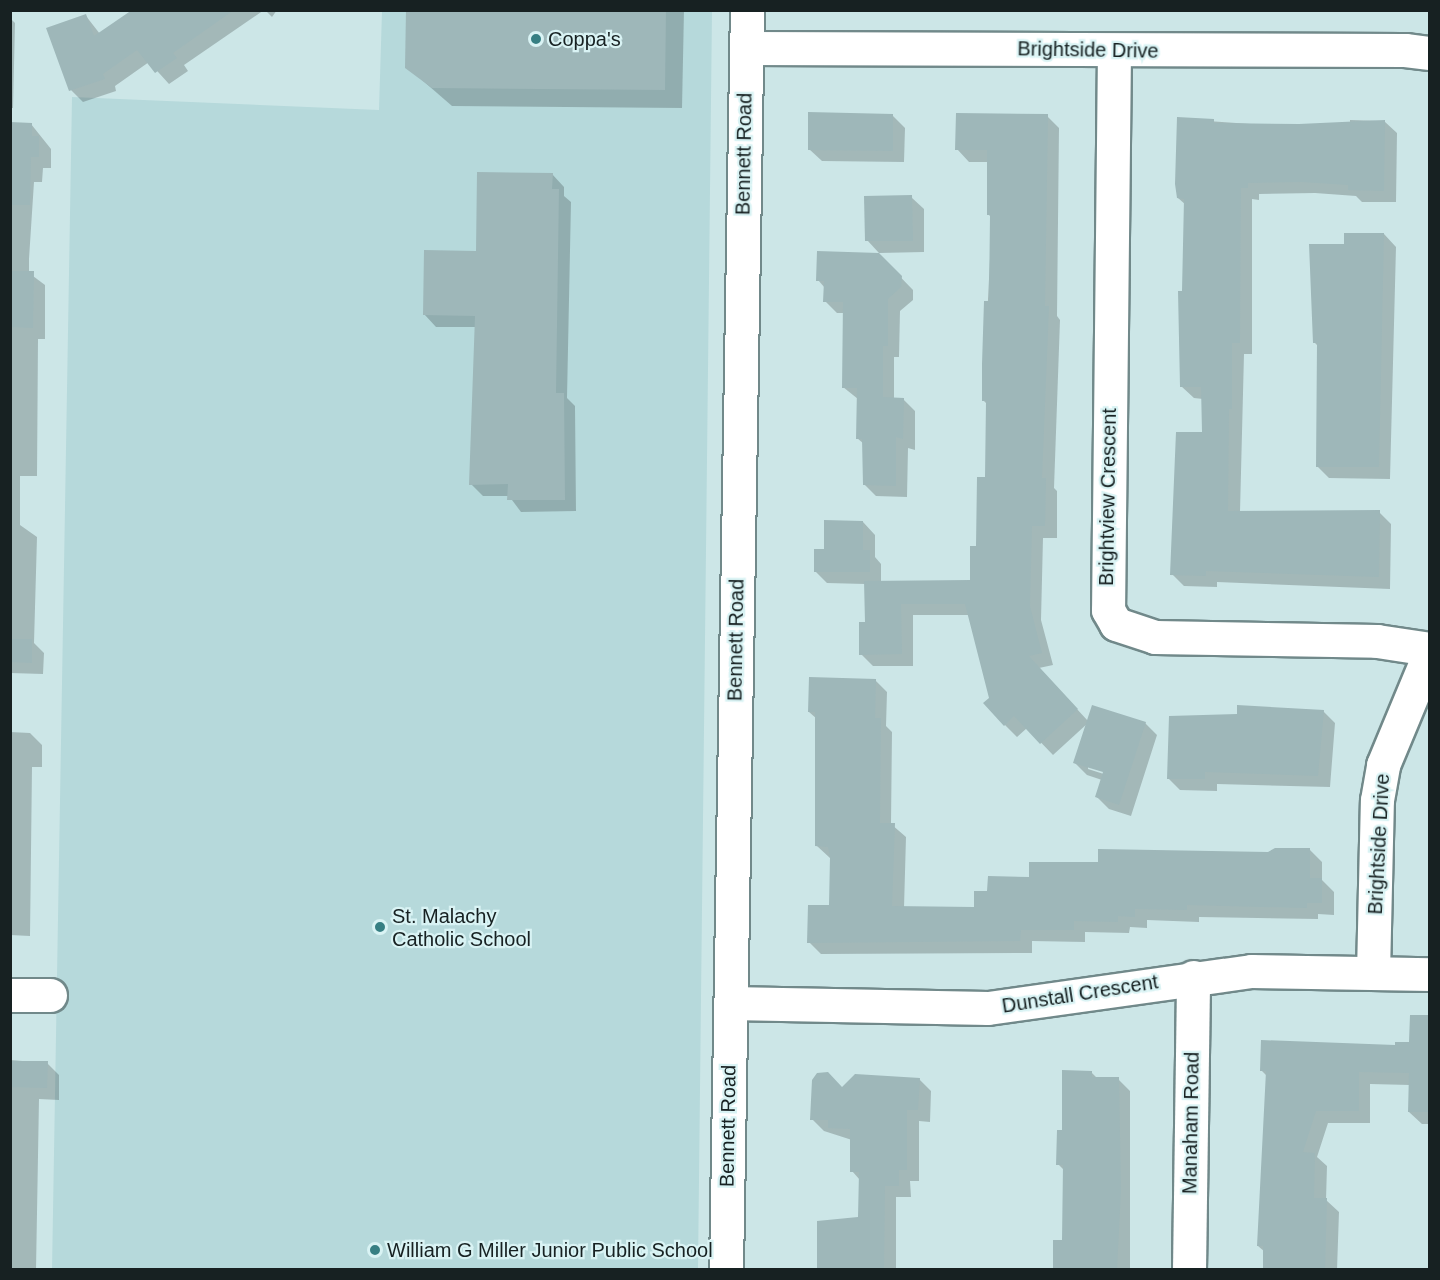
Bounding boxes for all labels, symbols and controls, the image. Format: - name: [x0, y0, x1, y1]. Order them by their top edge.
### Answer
- place label: Coppa's: [548, 27, 621, 51]
- marker: Coppa's: [529, 32, 543, 46]
- street label: Brightside Drive: [1017, 37, 1159, 63]
- street label: Bennett Road: [731, 93, 757, 215]
- street label: Brightview Crescent: [1094, 408, 1122, 586]
- street label: Bennett Road: [723, 579, 749, 701]
- street label: Brightside Drive: [1363, 773, 1395, 915]
- place label: St. Malachy Catholic School: [392, 904, 531, 951]
- marker: St. Malachy Catholic School: [373, 920, 387, 934]
- street label: Dunstall Crescent: [1000, 970, 1160, 1018]
- street label: Manaham Road: [1178, 1052, 1204, 1194]
- street label: Bennett Road: [715, 1065, 741, 1187]
- place label: William G Miller Junior Public School: [387, 1238, 713, 1262]
- marker: William G Miller Junior Public School: [368, 1243, 382, 1257]

